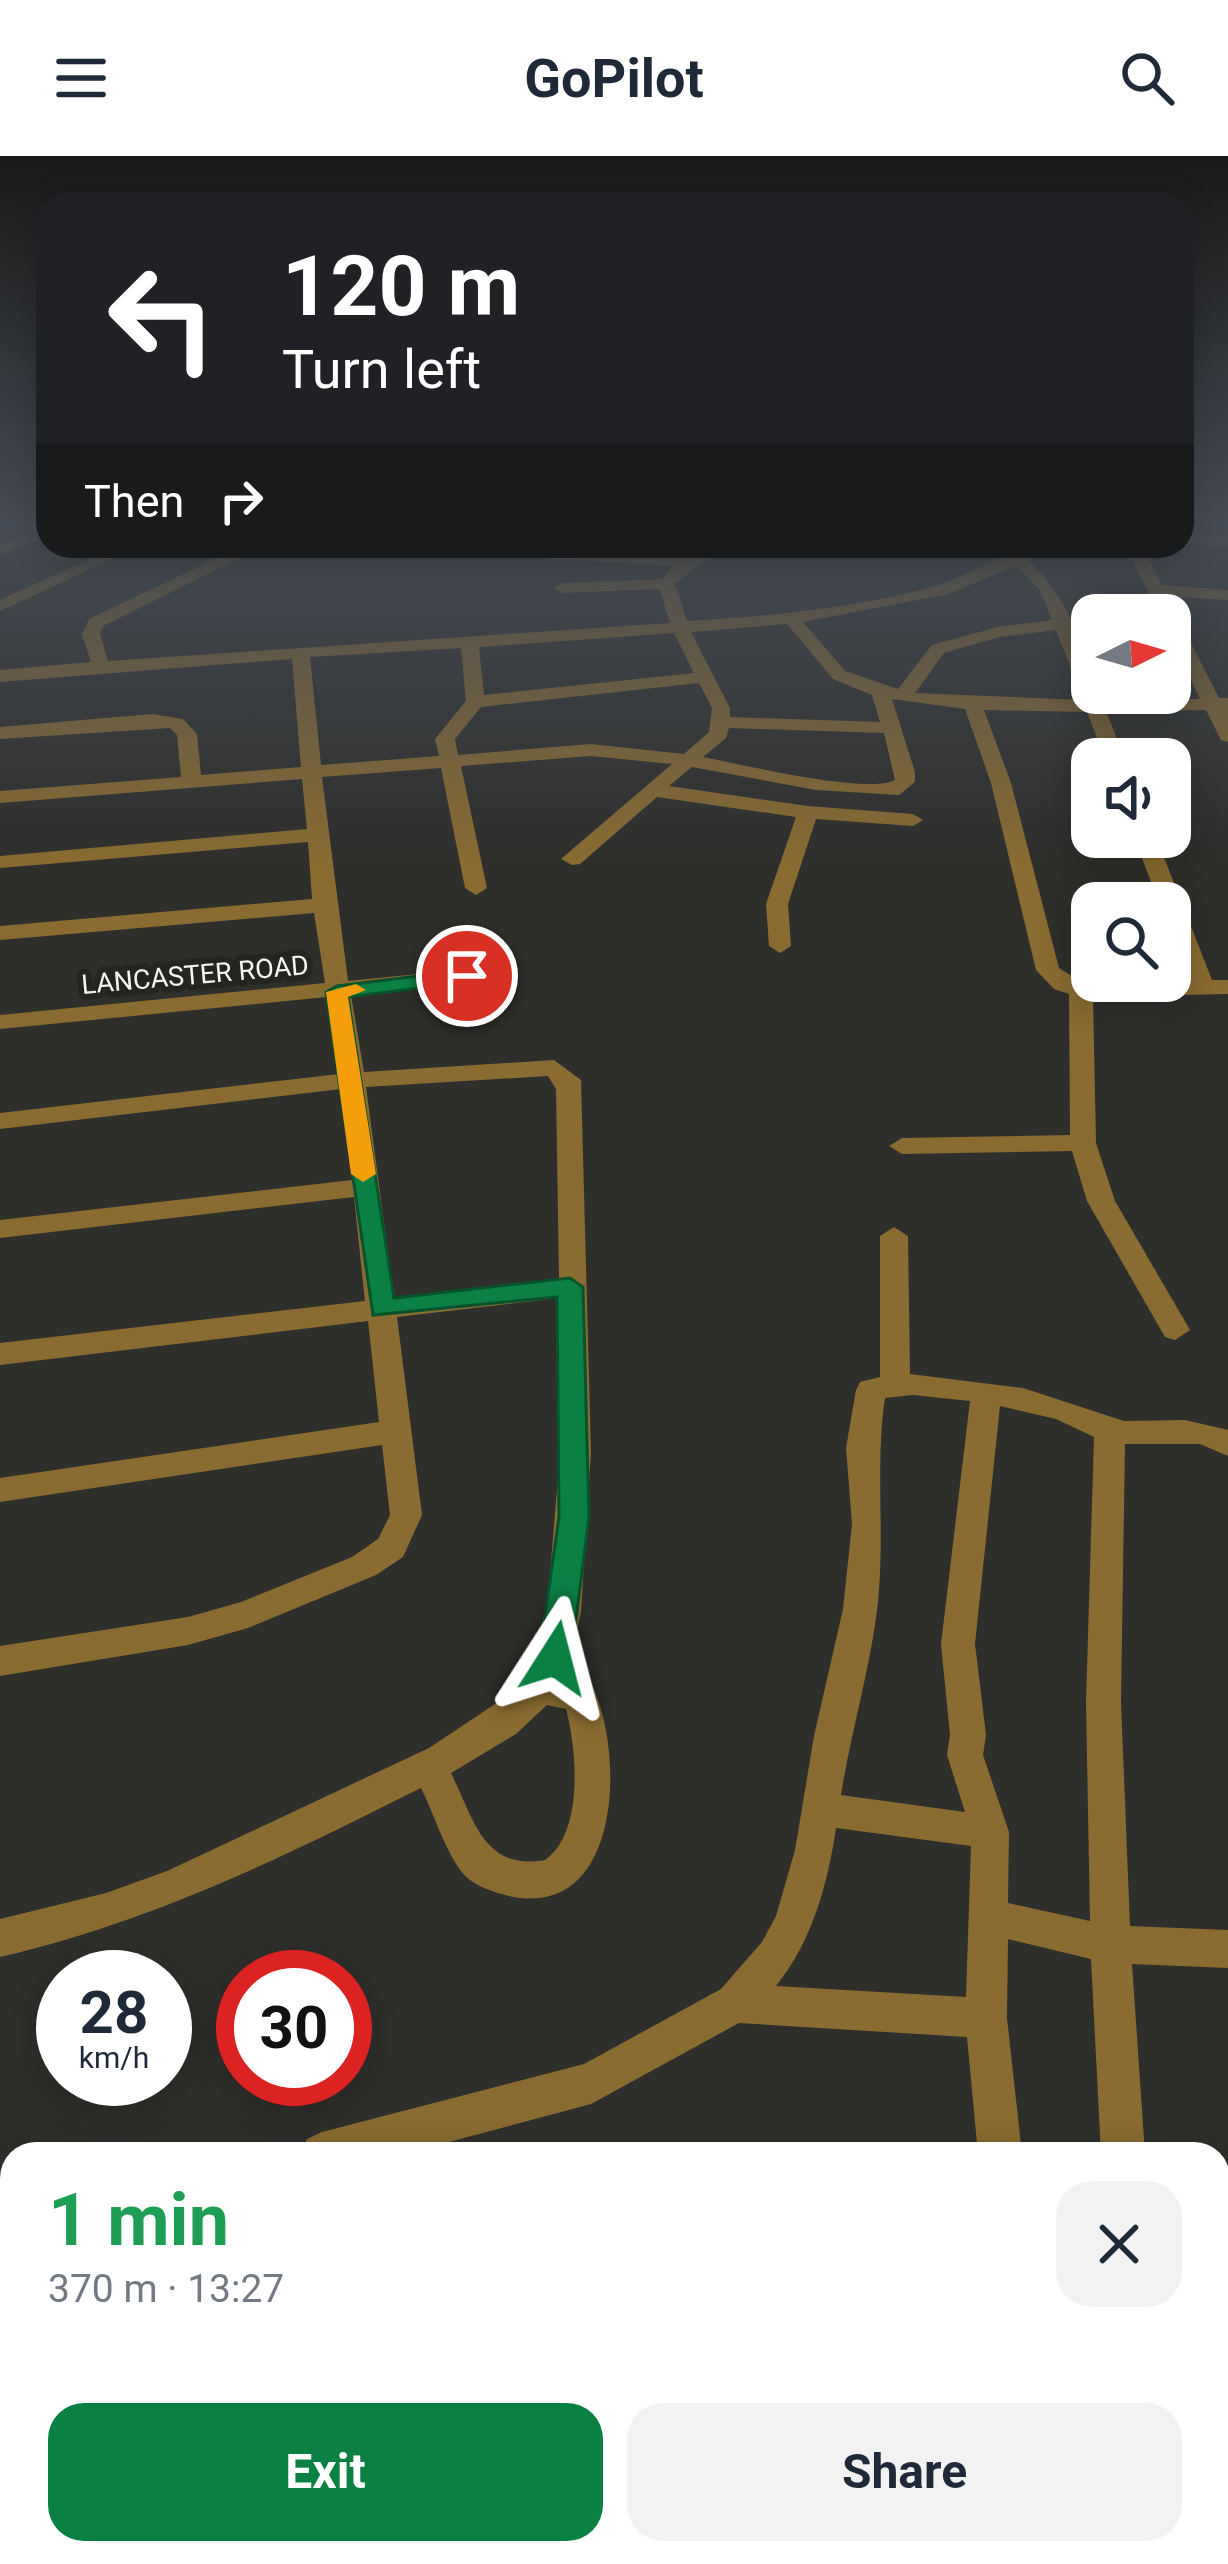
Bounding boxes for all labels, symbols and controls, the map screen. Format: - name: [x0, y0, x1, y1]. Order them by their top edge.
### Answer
- icon: menu: [48, 45, 114, 111]
- icon: search: [1114, 45, 1180, 111]
- text: GoPilot: [524, 47, 704, 110]
- text: 120 m: [282, 237, 520, 336]
- icon: left: [84, 240, 240, 396]
- text: Turn left: [282, 338, 481, 401]
- icon: right: [208, 468, 274, 534]
- text: Then: [84, 475, 184, 528]
- north arrow: [1071, 594, 1191, 714]
- map controls: [1071, 594, 1191, 1002]
- button: sound: [1071, 738, 1191, 858]
- button: search: [1071, 882, 1191, 1002]
- pin: [416, 925, 518, 1027]
- icon: arrive: [434, 943, 500, 1009]
- street label: LANCASTER ROAD: [80, 949, 310, 1001]
- position arrow: [492, 1595, 618, 1721]
- speed limit sign: 30: [216, 1950, 372, 2106]
- text: 28: [80, 1977, 148, 2048]
- text: km/h: [79, 2040, 149, 2075]
- text: 1 min: [48, 2178, 229, 2263]
- button: close: [1056, 2181, 1182, 2307]
- text: 370 m · 13:27: [48, 2266, 284, 2312]
- button: Exit: [48, 2403, 603, 2541]
- button: Share: [627, 2403, 1182, 2541]

